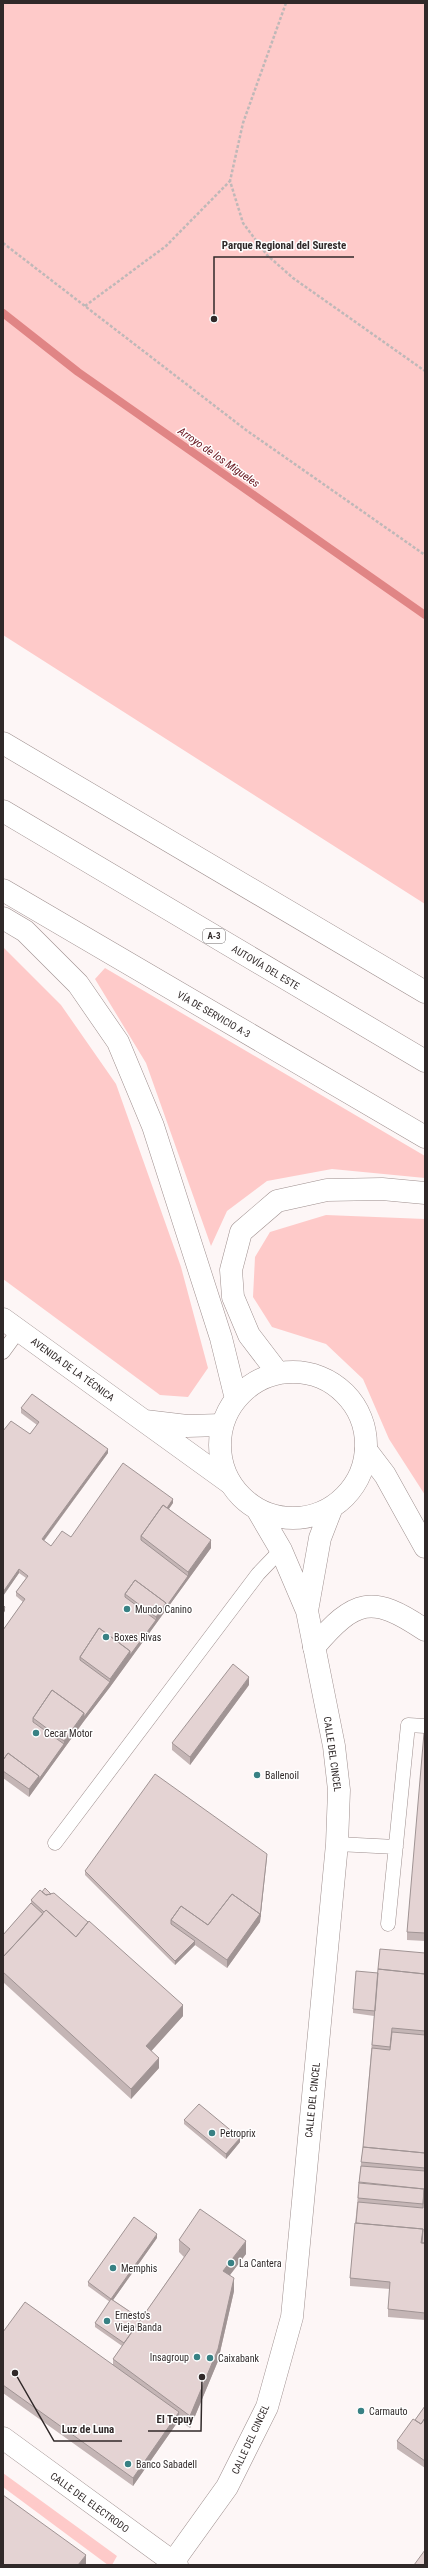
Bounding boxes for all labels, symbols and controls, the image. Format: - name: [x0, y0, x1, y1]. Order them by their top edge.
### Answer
- callout: Parque Regional del Sureste: [214, 234, 354, 257]
- text: Parque Regional del Sureste: [222, 239, 346, 252]
- water label: Arroyo de los Migueles: [175, 424, 262, 490]
- road number: A-3: [203, 929, 225, 943]
- street label: AUTOVÍA DEL ESTE: [230, 942, 302, 992]
- street label: VÍA DE SERVICIO A-3: [175, 988, 253, 1040]
- street label: AVENIDA DE LA TÉCNICA: [29, 1335, 117, 1403]
- marker: Mundo Canino: [122, 1604, 132, 1614]
- place label: Mundo Canino: [135, 1604, 192, 1615]
- marker: Boxes Rivas: [101, 1632, 111, 1642]
- place label: Boxes Rivas: [114, 1632, 162, 1643]
- street label: CALLE DEL CINCEL: [322, 1716, 343, 1793]
- marker: Cecar Motor: [31, 1728, 41, 1738]
- place label: Cecar Motor: [44, 1728, 93, 1739]
- marker: Ballenoil: [252, 1770, 262, 1780]
- place label: Ballenoil: [265, 1770, 299, 1781]
- street label: CALLE DEL CINCEL: [303, 2062, 322, 2138]
- marker: Petroprix: [207, 2128, 217, 2138]
- place label: Petroprix: [220, 2128, 256, 2139]
- marker: La Cantera: [226, 2258, 236, 2268]
- place label: La Cantera: [239, 2258, 282, 2269]
- marker: Memphis: [108, 2263, 118, 2273]
- place label: Memphis: [121, 2263, 158, 2274]
- place label: Ernesto's Vieja Banda: [115, 2310, 162, 2333]
- marker: Ernesto's Vieja Banda: [102, 2316, 112, 2326]
- place label: Insagroup: [150, 2352, 189, 2363]
- marker: Insagroup: [192, 2352, 202, 2362]
- marker: Caixabank: [205, 2353, 215, 2363]
- place label: Caixabank: [218, 2353, 259, 2364]
- street label: CALLE DEL CINCEL: [229, 2402, 272, 2476]
- marker: Carmauto: [356, 2406, 366, 2416]
- place label: Carmauto: [369, 2406, 408, 2417]
- callout: El Tepuy: [148, 2408, 201, 2431]
- text: El Tepuy: [157, 2413, 194, 2426]
- callout: Luz de Luna: [54, 2418, 122, 2441]
- text: Luz de Luna: [62, 2423, 114, 2436]
- marker: Banco Sabadell: [123, 2459, 133, 2469]
- place label: Banco Sabadell: [136, 2459, 197, 2470]
- street label: CALLE DEL ELECTRODO: [48, 2470, 131, 2535]

